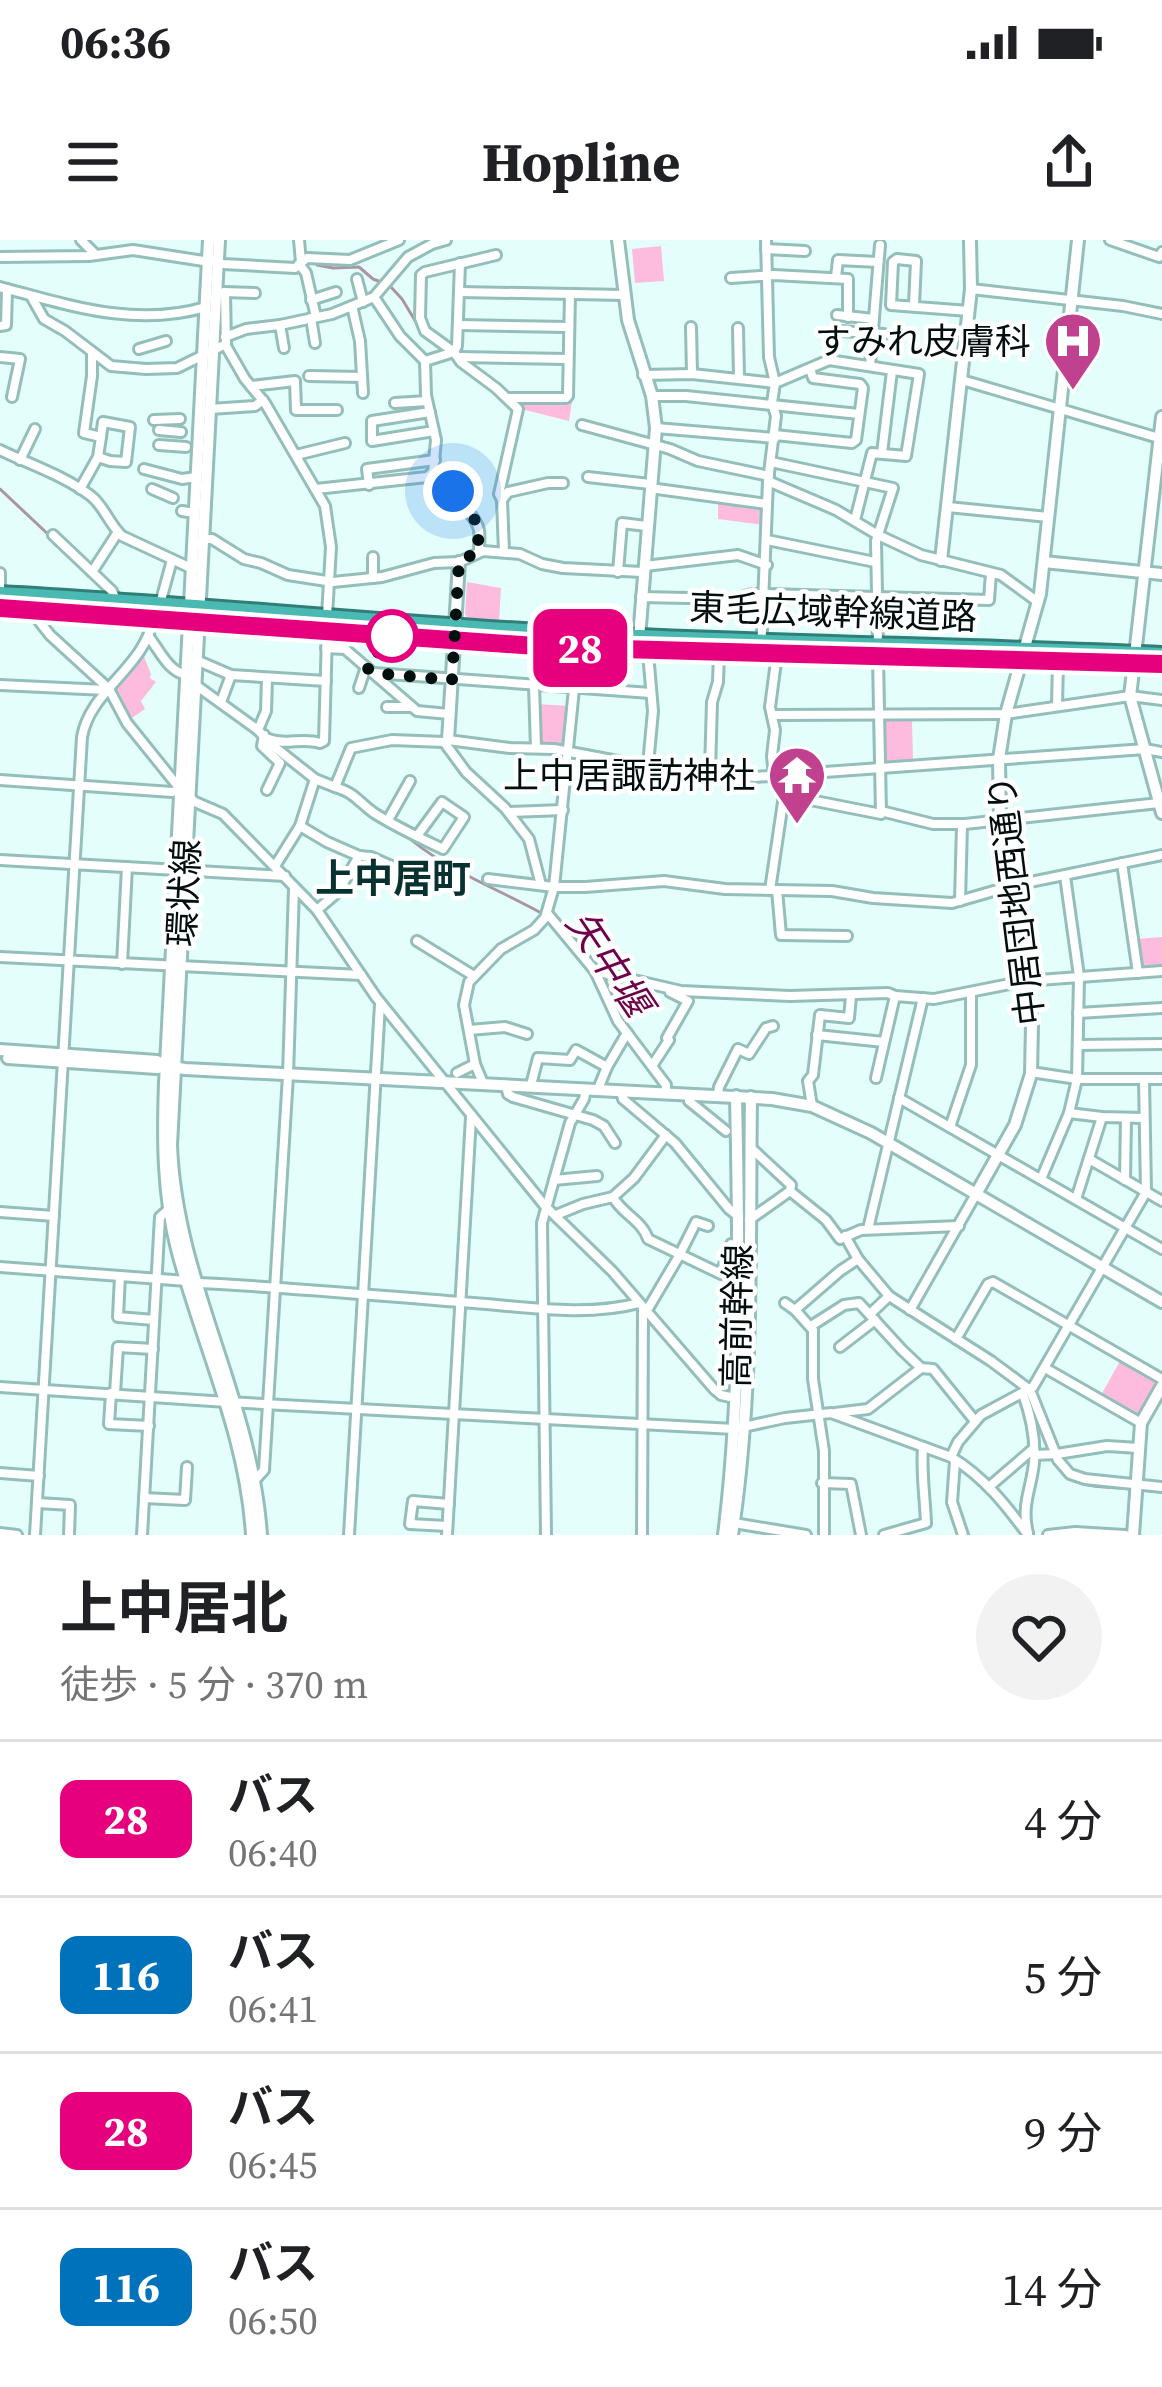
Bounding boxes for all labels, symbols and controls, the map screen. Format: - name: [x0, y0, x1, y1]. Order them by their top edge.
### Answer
- text: 06:36: [60, 11, 171, 73]
- text: Hopline: [482, 125, 680, 199]
- icon: menu: [60, 129, 126, 195]
- icon: share: [1036, 129, 1102, 195]
- hospital icon: すみれ皮膚科: [1042, 310, 1104, 392]
- place label: すみれ皮膚科: [815, 317, 1031, 366]
- your location: [423, 461, 483, 521]
- street label: 東毛広域幹線道路: [688, 582, 978, 642]
- line badge: 28: [526, 609, 634, 687]
- unlabelled marker: [367, 611, 417, 661]
- text: 28: [557, 619, 603, 677]
- temple icon: 上中居諏訪神社: [766, 744, 828, 826]
- place label: 上中居諏訪神社: [503, 751, 755, 800]
- street label: 中居団地西通り: [976, 772, 1056, 1028]
- street label: 環状線: [157, 838, 211, 948]
- district label: 上中居町: [315, 852, 471, 905]
- water label: 矢中堰: [554, 900, 667, 1031]
- street label: 高前幹線: [711, 1244, 763, 1388]
- text: 上中居北: [60, 1569, 288, 1647]
- button: heart: [976, 1574, 1102, 1700]
- text: 徒歩 · 5 分 · 370 m: [60, 1658, 368, 1711]
- text: バス: [228, 1764, 318, 1826]
- text: 28: [103, 1790, 149, 1848]
- text: 4 分: [1024, 1790, 1102, 1852]
- text: 06:40: [228, 1826, 318, 1879]
- text: バス: [228, 1920, 318, 1982]
- text: 116: [92, 1946, 160, 2004]
- text: 5 分: [1024, 1946, 1102, 2008]
- text: 06:41: [228, 1982, 318, 2035]
- text: バス: [228, 2076, 318, 2138]
- text: 28: [103, 2102, 149, 2160]
- text: 9 分: [1024, 2102, 1102, 2164]
- text: 06:45: [228, 2138, 318, 2191]
- text: バス: [228, 2232, 318, 2294]
- text: 116: [92, 2258, 160, 2316]
- text: 14 分: [1002, 2258, 1102, 2320]
- text: 06:50: [228, 2294, 318, 2347]

